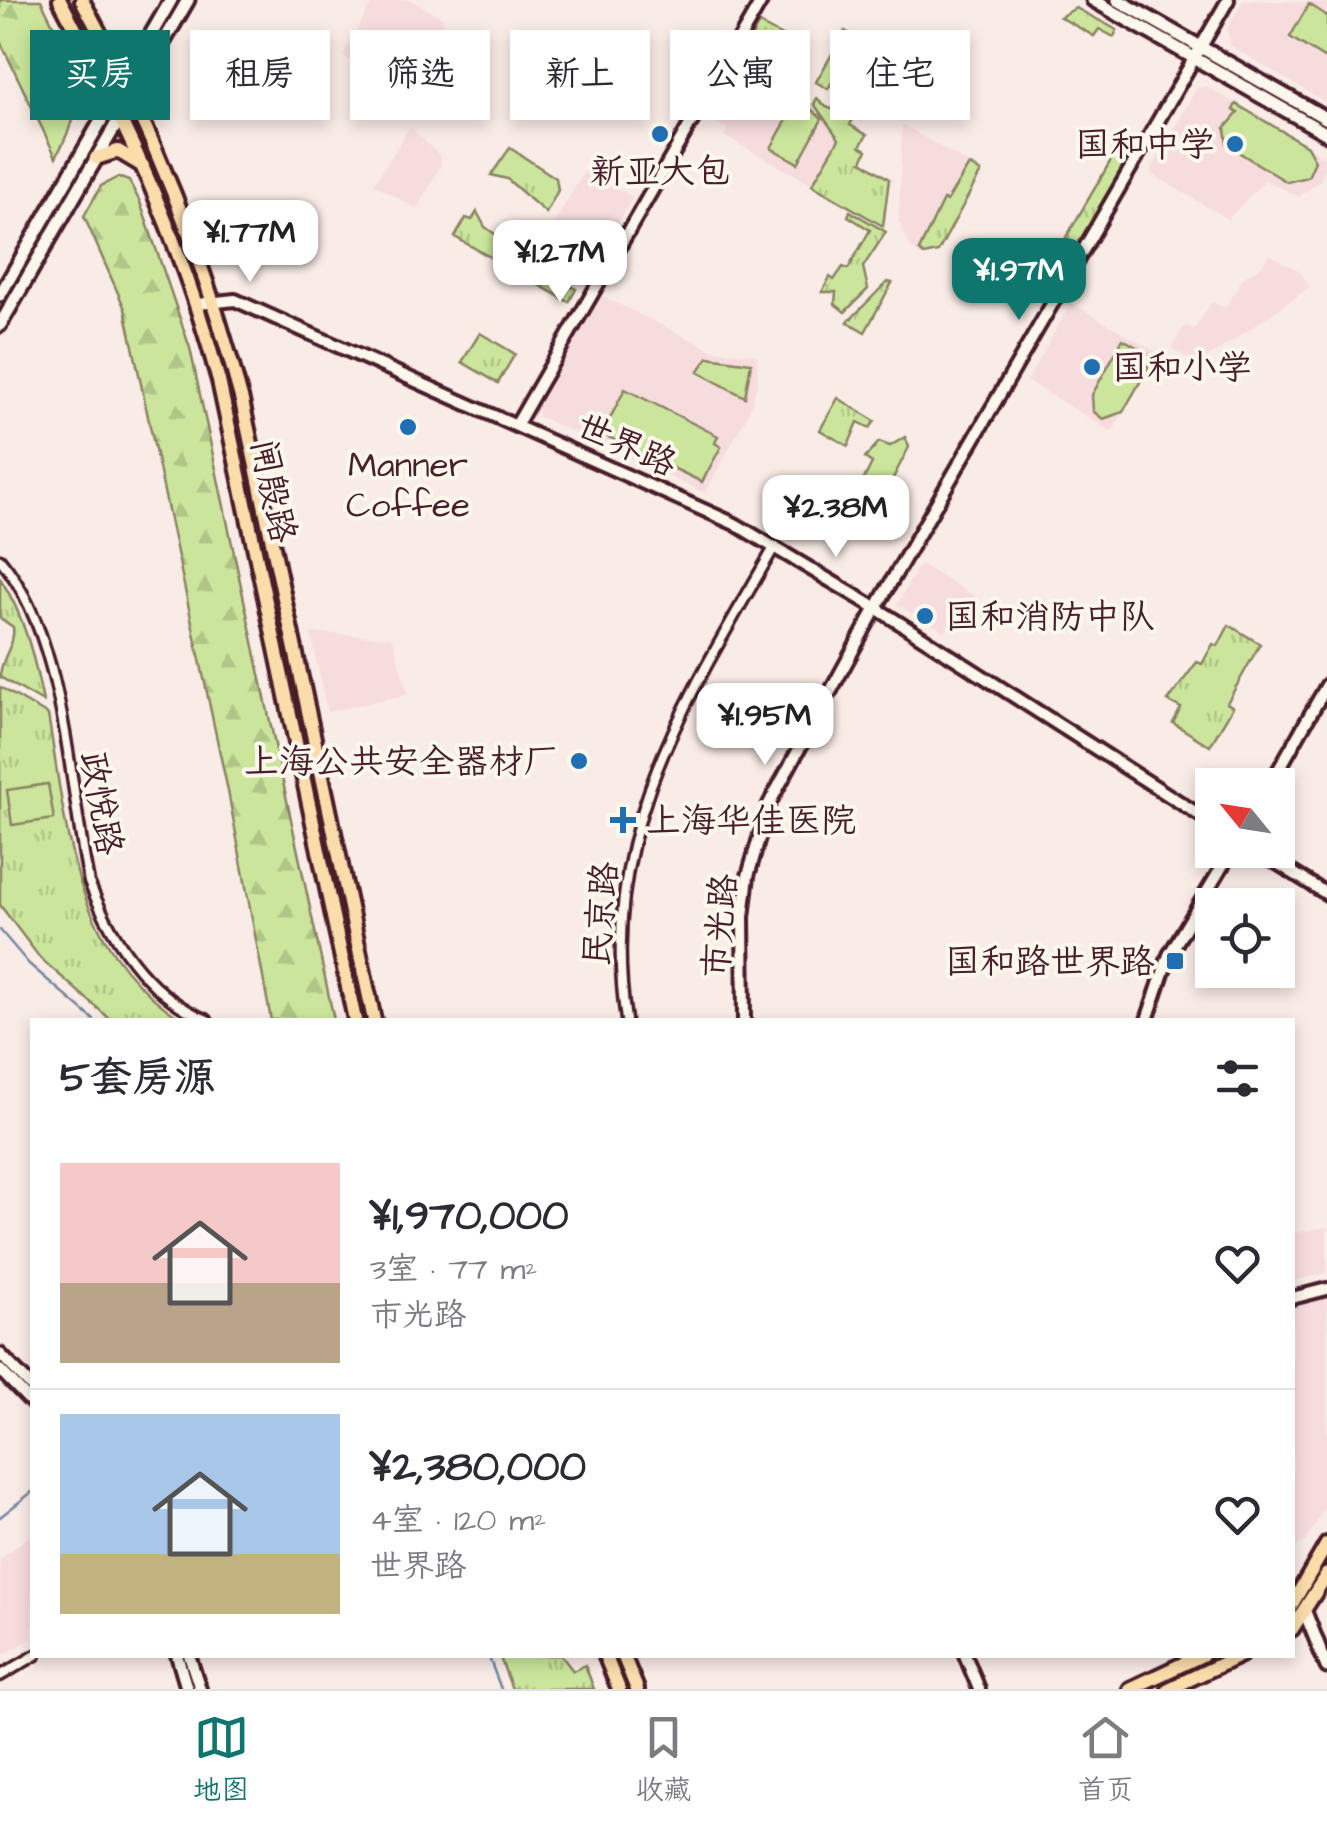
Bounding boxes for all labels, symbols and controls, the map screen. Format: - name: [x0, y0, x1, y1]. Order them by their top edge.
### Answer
- chip: 买房: [30, 30, 170, 120]
- chip: 租房: [190, 30, 330, 120]
- chip: 筛选: [350, 30, 490, 120]
- chip: 新上: [510, 30, 650, 120]
- chip: 公寓: [670, 30, 810, 120]
- chip: 住宅: [830, 30, 970, 120]
- place label: 国和中学: [1075, 121, 1215, 170]
- marker: 新亚大包: [649, 123, 671, 145]
- marker: 国和中学: [1224, 133, 1246, 155]
- place label: 新亚大包: [590, 148, 730, 197]
- pin: ¥1.77M: [169, 200, 331, 285]
- text: ¥1.77M: [204, 210, 296, 255]
- pin: ¥1.27M: [479, 220, 641, 305]
- text: ¥1.27M: [515, 230, 605, 275]
- pin: ¥1.97M: [938, 238, 1100, 323]
- text: ¥1.97M: [974, 248, 1064, 293]
- place label: 国和小学: [1112, 344, 1252, 393]
- marker: 国和小学: [1081, 356, 1103, 378]
- street label: 世界路: [568, 402, 684, 489]
- marker: Manner Coffee: [397, 416, 419, 438]
- street label: 闸殷路: [238, 435, 307, 548]
- place label: Manner Coffee: [346, 441, 470, 530]
- pin: ¥2.38M: [755, 475, 917, 560]
- text: ¥2.38M: [784, 485, 888, 530]
- place label: 国和消防中队: [945, 593, 1155, 642]
- marker: 国和消防中队: [914, 605, 936, 627]
- pin: ¥1.95M: [684, 683, 846, 768]
- text: ¥1.95M: [718, 693, 812, 738]
- place label: 上海公共安全器材厂: [244, 738, 559, 787]
- street label: 政悦路: [67, 747, 134, 859]
- marker: 上海公共安全器材厂: [568, 750, 590, 772]
- north arrow: [1195, 768, 1295, 868]
- map controls: [1195, 768, 1295, 988]
- place label: 上海华佳医院: [646, 797, 856, 846]
- marker: 上海华佳医院: [610, 807, 636, 833]
- street label: 民京路: [573, 860, 630, 969]
- street label: 市光路: [692, 872, 749, 981]
- button: locate: [1195, 888, 1295, 988]
- place label: 国和路世界路: [945, 938, 1155, 987]
- marker: 国和路世界路: [1164, 950, 1186, 972]
- text: 5套房源: [60, 1050, 216, 1108]
- icon: filters: [1210, 1051, 1265, 1106]
- text: ¥1,970,000: [370, 1188, 568, 1246]
- icon: home: [140, 1203, 260, 1323]
- icon: heart: [1210, 1236, 1265, 1291]
- text: 3室 · 77 m²: [370, 1247, 538, 1292]
- text: 市光路: [370, 1293, 466, 1338]
- text: ¥2,380,000: [370, 1439, 586, 1497]
- icon: home: [140, 1454, 260, 1574]
- icon: heart: [1210, 1487, 1265, 1542]
- text: 4室 · 120 m²: [370, 1498, 546, 1543]
- text: 世界路: [370, 1544, 466, 1589]
- tab: 地图: [193, 1710, 249, 1810]
- tab: 收藏: [635, 1710, 692, 1810]
- tab: 首页: [1078, 1710, 1134, 1810]

